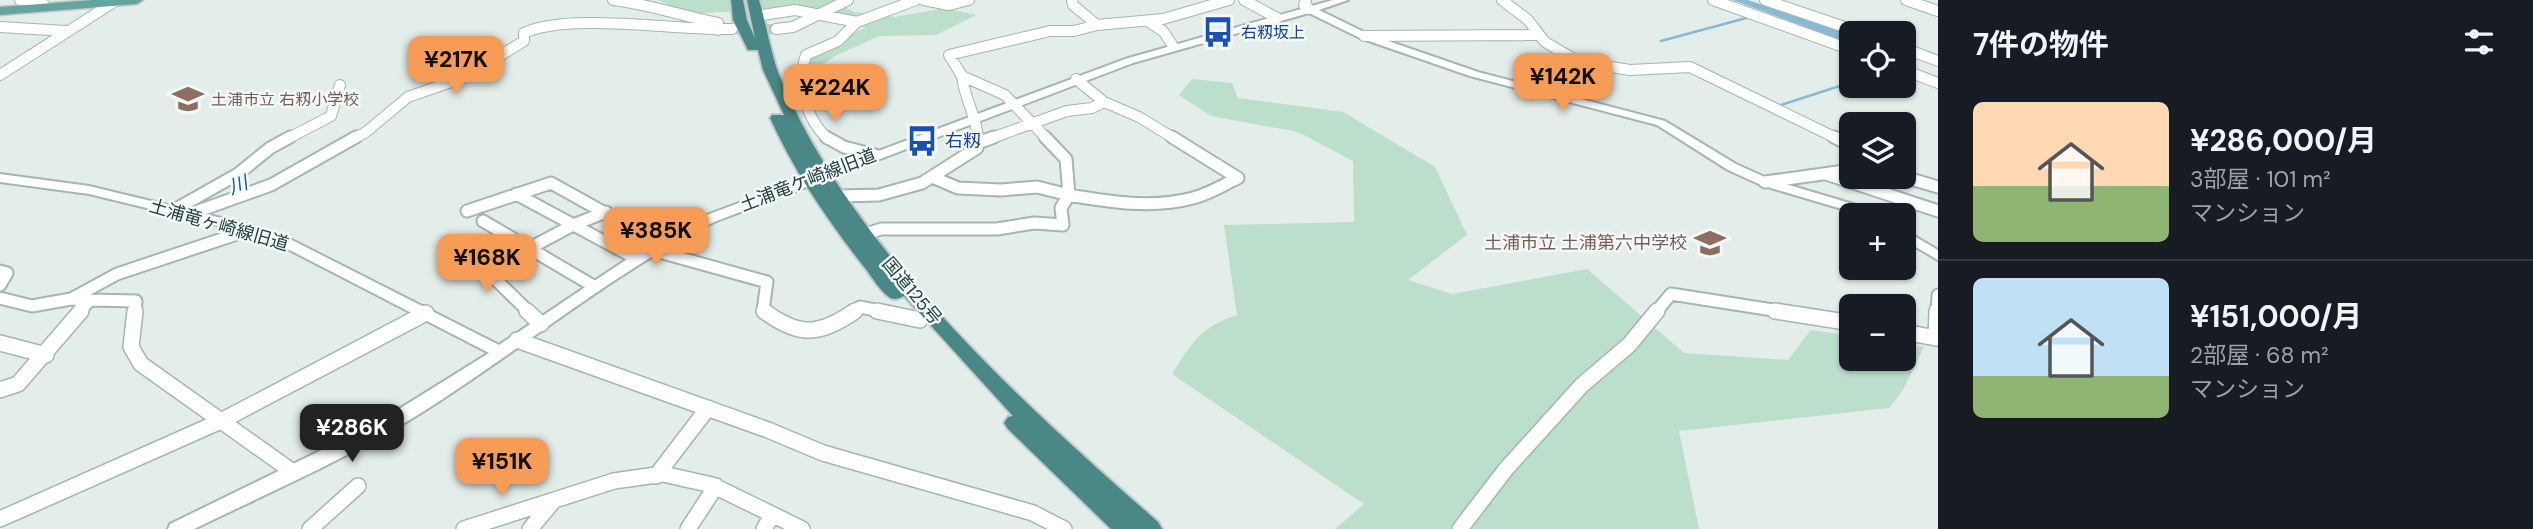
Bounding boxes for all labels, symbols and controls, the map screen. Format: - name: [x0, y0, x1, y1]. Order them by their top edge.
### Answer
- bus stop icon: 右籾坂上: [1201, 15, 1235, 49]
- map controls: [1839, 21, 1916, 371]
- button: locate: [1839, 21, 1916, 98]
- place label: 右籾坂上: [1241, 22, 1305, 43]
- icon: filters: [2460, 23, 2498, 61]
- text: 7件の物件: [1973, 25, 2109, 64]
- pin: ¥217K: [407, 36, 505, 96]
- text: ¥217K: [424, 44, 488, 74]
- pin: ¥142K: [1514, 54, 1612, 113]
- text: ¥142K: [1530, 61, 1596, 91]
- pin: ¥224K: [786, 64, 884, 124]
- text: ¥224K: [799, 72, 871, 102]
- school or university icon: 土浦市立 右籾小学校: [171, 82, 205, 116]
- place label: 土浦市立 右籾小学校: [211, 89, 359, 110]
- button: layers: [1839, 112, 1916, 189]
- text: ¥286,000/月: [2190, 121, 2377, 160]
- bus stop icon: 右籾: [905, 124, 939, 158]
- place label: 右籾: [945, 129, 981, 153]
- icon: home: [2029, 130, 2113, 214]
- street label: 土浦竜ケ崎線旧道: [736, 143, 880, 217]
- text: 3部屋 · 101 m²: [2190, 164, 2331, 194]
- water label: 川: [225, 169, 253, 200]
- street label: 土浦竜ヶ崎線旧道: [146, 194, 292, 256]
- text: マンション: [2190, 198, 2305, 228]
- button: +: [1839, 203, 1916, 280]
- pin: ¥385K: [607, 208, 705, 267]
- text: ¥385K: [620, 215, 692, 245]
- school or university icon: 土浦市立 土浦第六中学校: [1693, 226, 1727, 260]
- place label: 土浦市立 土浦第六中学校: [1484, 231, 1687, 255]
- pin: ¥168K: [438, 234, 536, 294]
- text: ¥168K: [453, 242, 521, 272]
- street label: 国道125号: [877, 252, 947, 330]
- button: −: [1839, 294, 1916, 371]
- text: ¥151,000/月: [2190, 297, 2362, 336]
- icon: home: [2029, 306, 2113, 390]
- text: 2部屋 · 68 m²: [2190, 340, 2329, 370]
- text: マンション: [2190, 374, 2305, 404]
- pin: ¥286K: [303, 405, 401, 464]
- text: ¥286K: [316, 412, 388, 442]
- pin: ¥151K: [453, 438, 551, 498]
- text: ¥151K: [471, 446, 533, 476]

